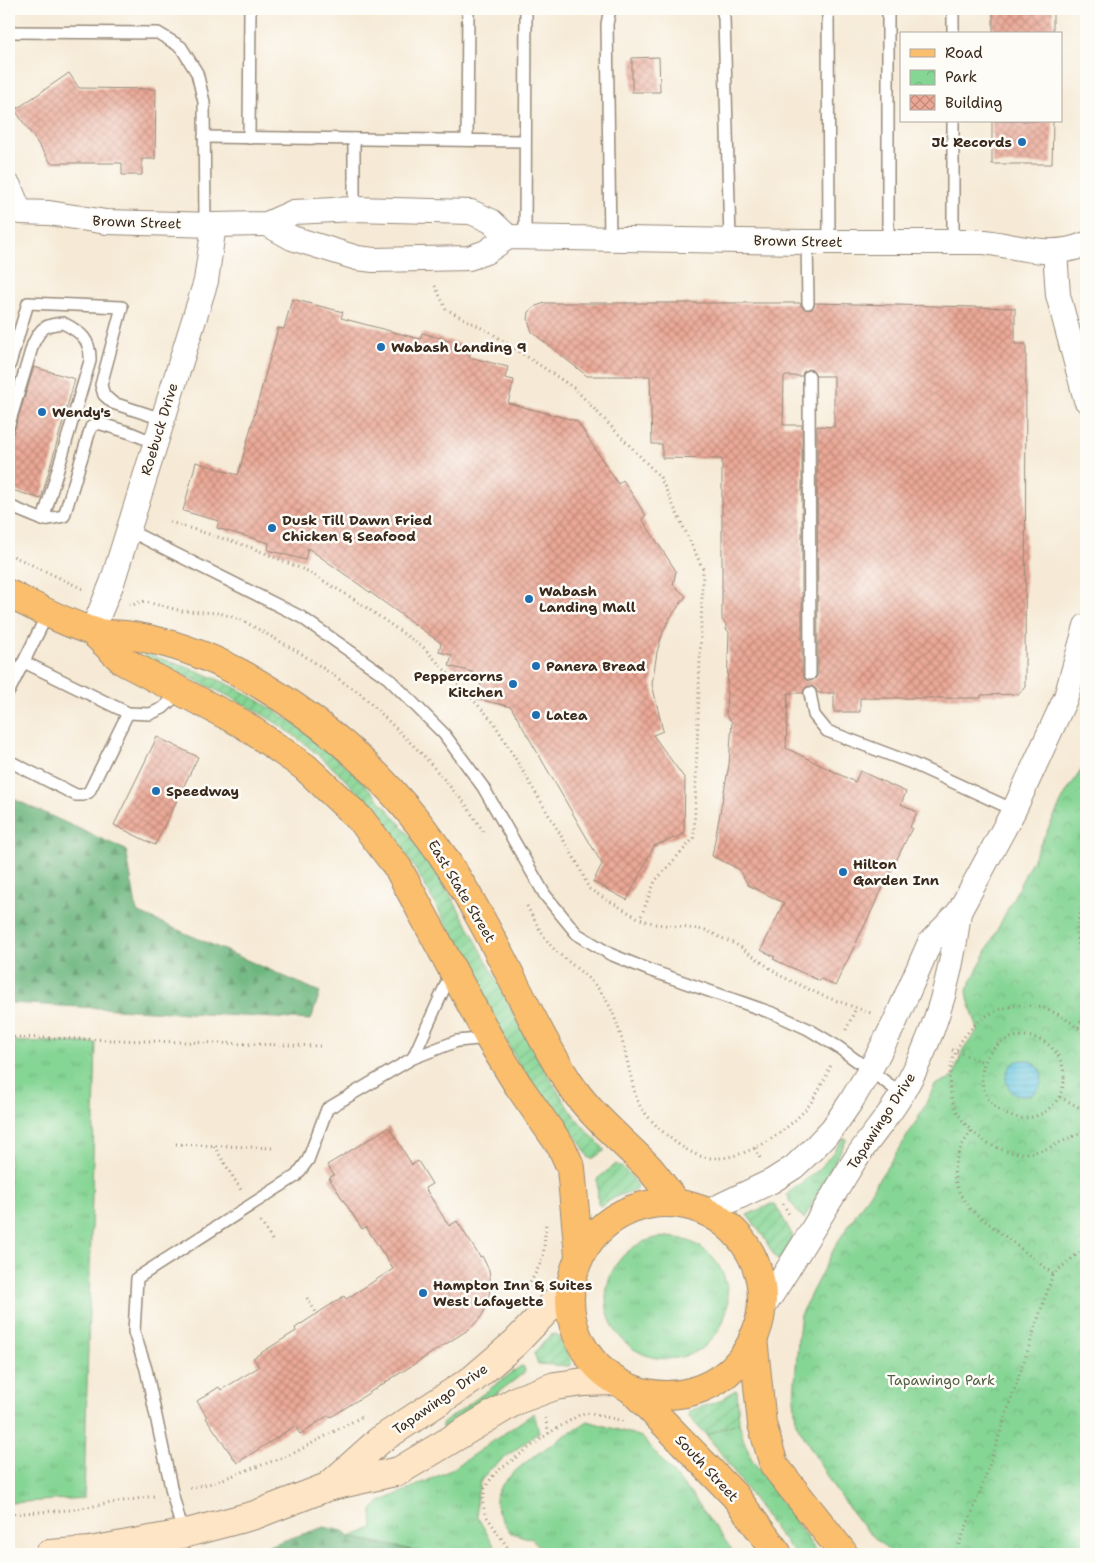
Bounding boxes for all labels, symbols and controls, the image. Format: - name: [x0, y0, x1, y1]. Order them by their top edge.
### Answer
- legend: [900, 32, 1062, 122]
- text: Road: [945, 43, 983, 63]
- text: Park: [945, 67, 977, 87]
- text: Building: [945, 93, 1002, 113]
- place label: JL Records: [932, 133, 1012, 151]
- marker: JL Records: [1016, 136, 1028, 148]
- street label: Brown Street: [92, 211, 182, 233]
- street label: Brown Street: [753, 231, 843, 251]
- place label: Wabash Landing 9: [391, 338, 527, 356]
- marker: Wabash Landing 9: [375, 341, 387, 353]
- street label: Roebuck Drive: [136, 381, 182, 477]
- place label: Wendy's: [52, 403, 111, 421]
- marker: Wendy's: [36, 406, 48, 418]
- place label: Dusk Till Dawn Fried Chicken & Seafood: [282, 511, 432, 545]
- marker: Dusk Till Dawn Fried Chicken & Seafood: [266, 522, 278, 534]
- place label: Wabash Landing Mall: [539, 582, 636, 616]
- marker: Wabash Landing Mall: [523, 593, 535, 605]
- place label: Panera Bread: [546, 657, 646, 675]
- marker: Panera Bread: [530, 660, 542, 672]
- place label: Peppercorns Kitchen: [414, 667, 503, 701]
- marker: Peppercorns Kitchen: [507, 678, 519, 690]
- place label: Latea: [546, 706, 588, 724]
- marker: Latea: [530, 709, 542, 721]
- place label: Speedway: [166, 782, 239, 800]
- marker: Speedway: [150, 785, 162, 797]
- street label: East State Street: [424, 837, 500, 945]
- place label: Hilton Garden Inn: [853, 855, 939, 889]
- marker: Hilton Garden Inn: [837, 866, 849, 878]
- street label: Tapawingo Drive: [843, 1069, 919, 1173]
- place label: Hampton Inn & Suites West Lafayette: [433, 1276, 592, 1310]
- marker: Hampton Inn & Suites West Lafayette: [417, 1287, 429, 1299]
- street label: Tapawingo Drive: [389, 1359, 491, 1439]
- park label: Tapawingo Park: [887, 1371, 995, 1389]
- street label: South Street: [672, 1431, 742, 1505]

